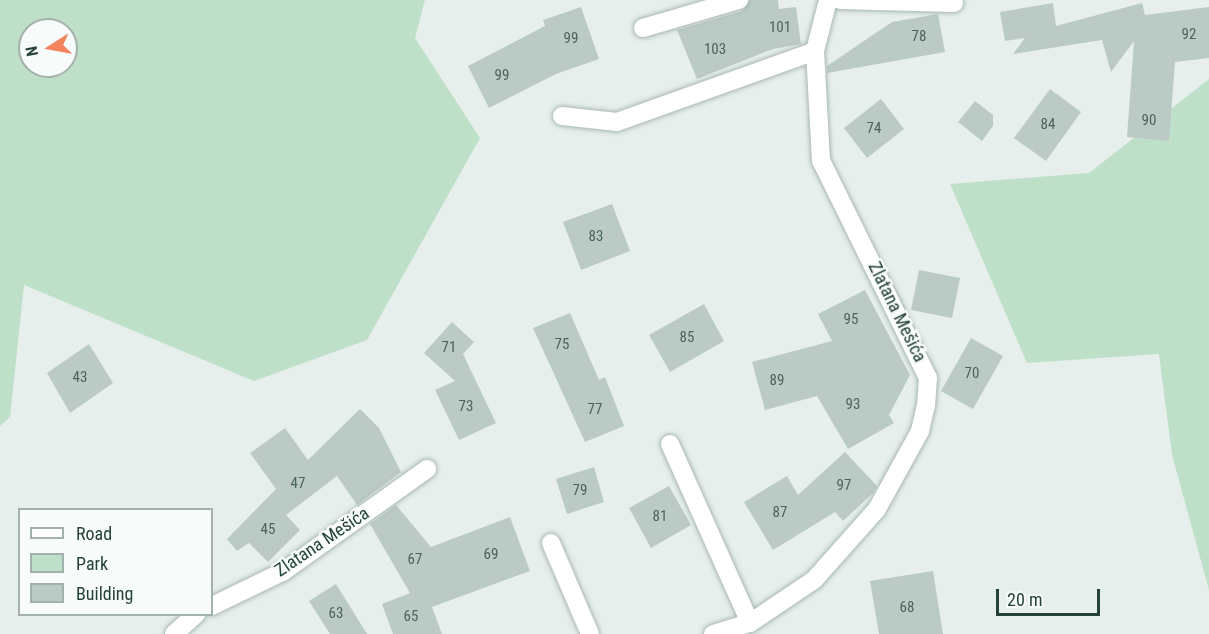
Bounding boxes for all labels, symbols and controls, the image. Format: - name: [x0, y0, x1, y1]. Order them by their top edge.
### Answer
- north arrow: [18, 18, 78, 78]
- house number: 101: [769, 19, 791, 37]
- house number: 92: [1182, 26, 1196, 44]
- house number: 78: [912, 28, 926, 46]
- house number: 99: [564, 30, 578, 48]
- house number: 103: [704, 41, 726, 59]
- text: N: [22, 45, 42, 58]
- house number: 99: [495, 67, 509, 85]
- house number: 90: [1142, 112, 1156, 130]
- house number: 84: [1041, 116, 1055, 134]
- house number: 74: [867, 120, 881, 138]
- house number: 83: [589, 228, 603, 246]
- street label: Zlatana Mešića: [863, 258, 931, 366]
- house number: 95: [844, 311, 858, 329]
- house number: 85: [680, 329, 694, 347]
- house number: 75: [555, 336, 569, 354]
- house number: 71: [442, 339, 456, 357]
- house number: 70: [965, 365, 979, 383]
- house number: 43: [73, 369, 87, 387]
- house number: 89: [770, 372, 784, 390]
- house number: 93: [846, 396, 860, 414]
- house number: 73: [459, 398, 473, 416]
- house number: 77: [588, 401, 602, 419]
- house number: 47: [291, 475, 305, 493]
- house number: 97: [837, 477, 851, 495]
- house number: 79: [573, 482, 587, 500]
- street label: Zlatana Mešića: [271, 503, 373, 581]
- house number: 87: [773, 504, 787, 522]
- legend: [18, 508, 213, 616]
- house number: 81: [653, 508, 667, 526]
- house number: 45: [261, 521, 275, 539]
- text: Road: [76, 523, 112, 544]
- house number: 69: [484, 546, 498, 564]
- house number: 67: [408, 551, 422, 569]
- text: Park: [76, 553, 108, 574]
- scale bar: [999, 577, 1102, 615]
- text: Building: [76, 583, 133, 604]
- text: 20 m: [1007, 589, 1042, 610]
- house number: 68: [900, 599, 914, 617]
- house number: 63: [329, 605, 343, 623]
- house number: 65: [404, 608, 418, 626]

